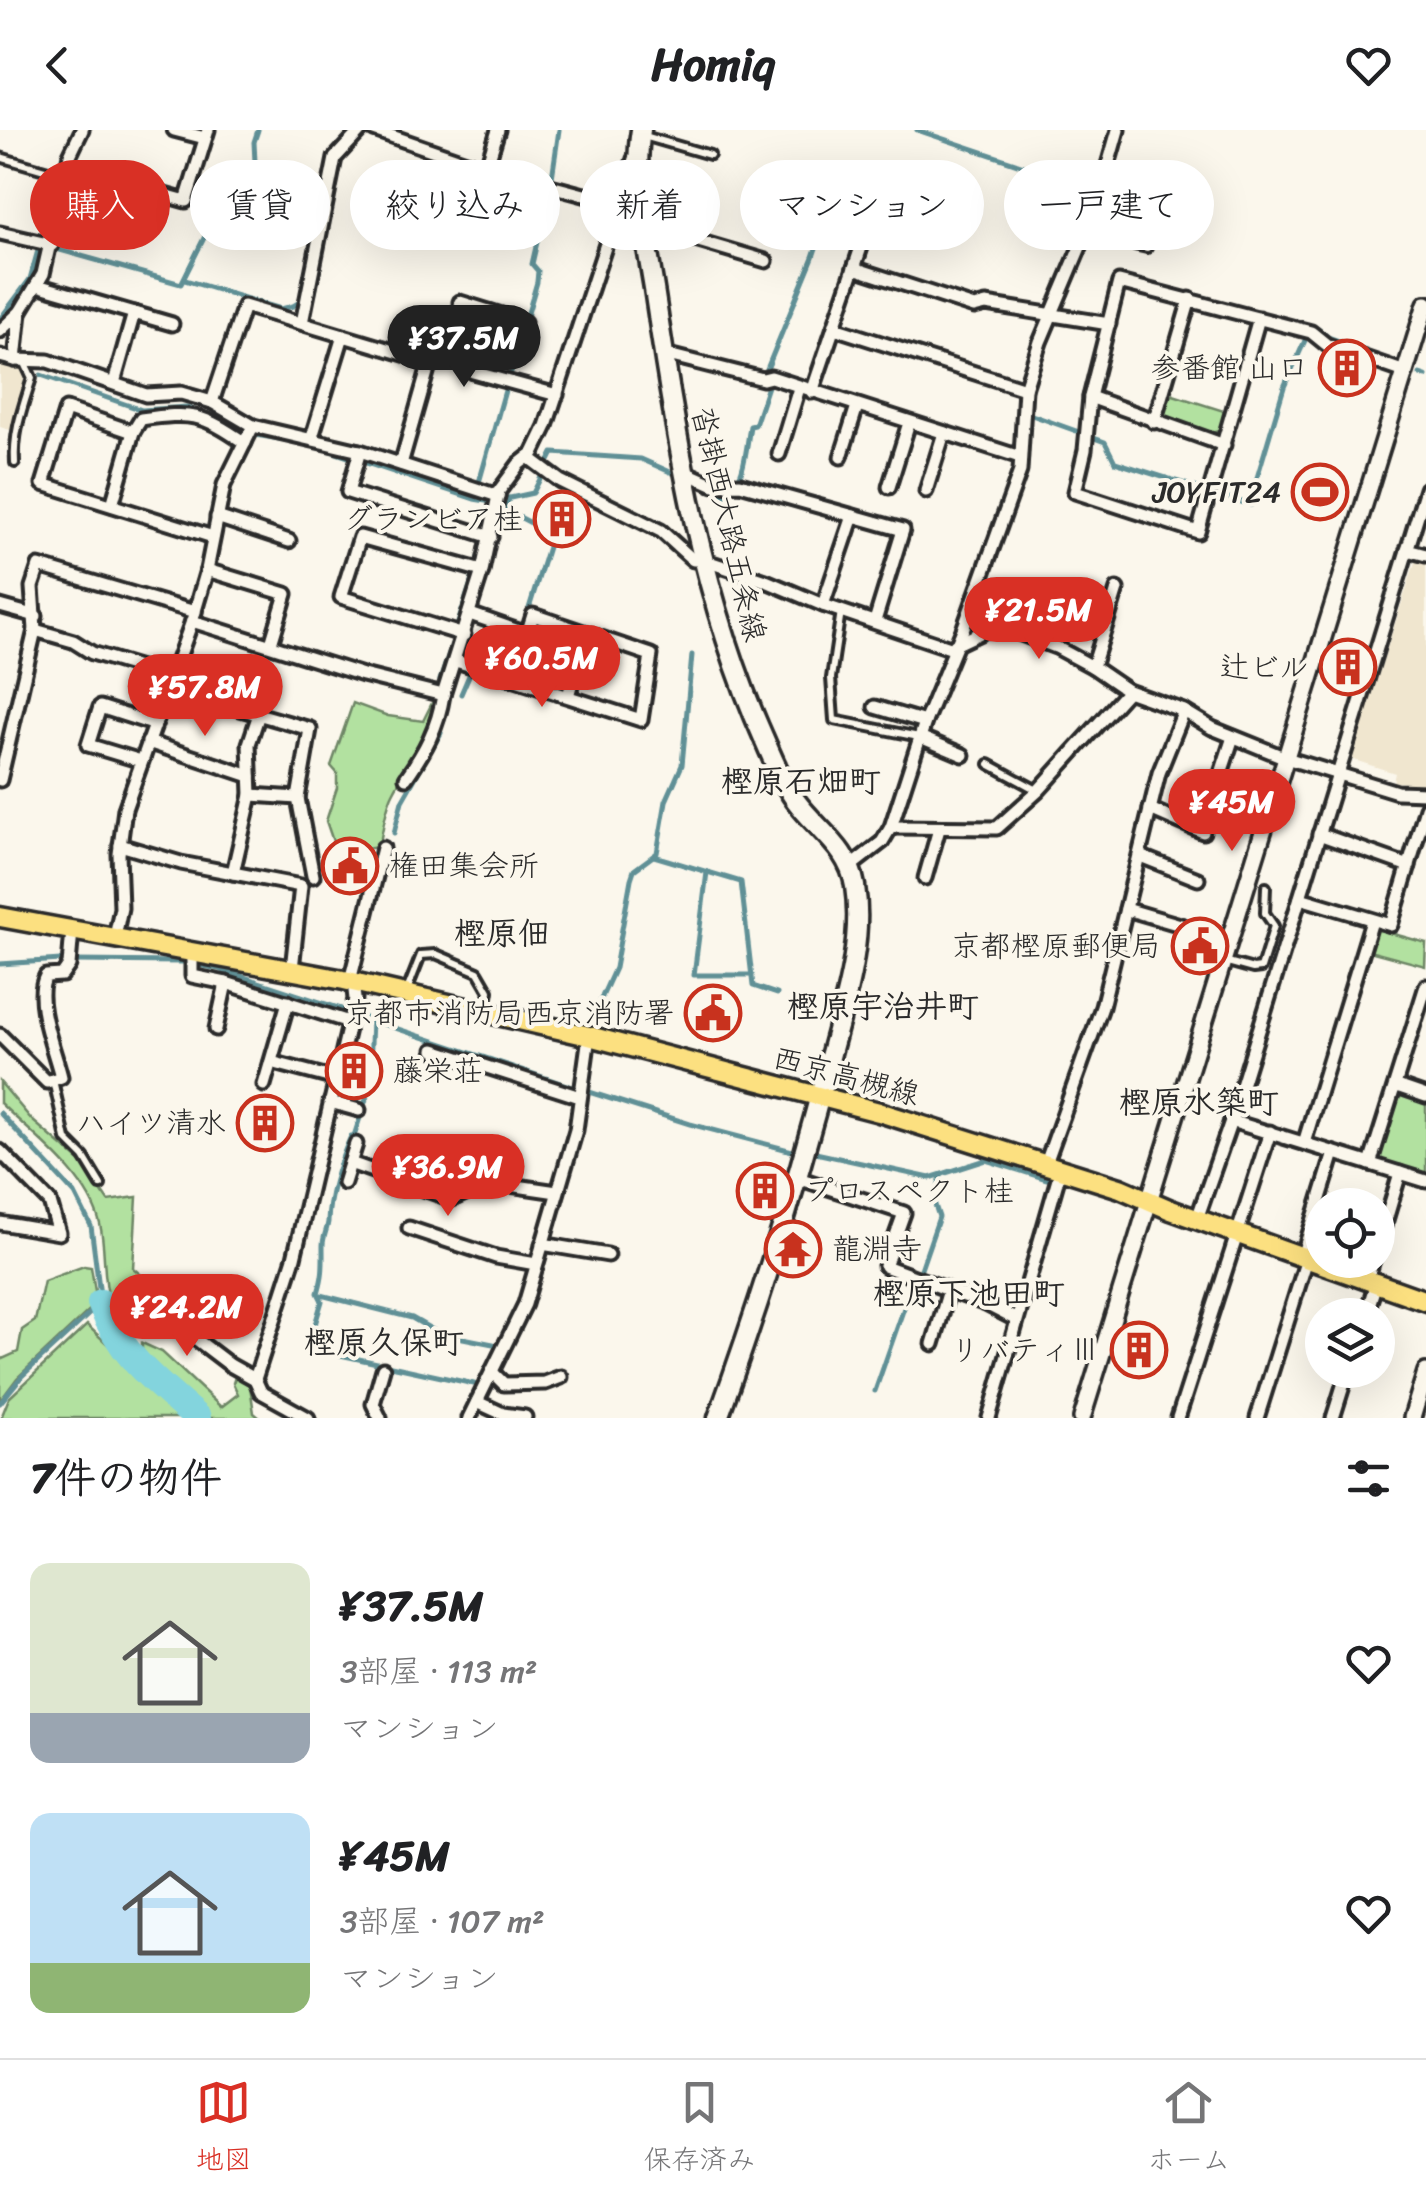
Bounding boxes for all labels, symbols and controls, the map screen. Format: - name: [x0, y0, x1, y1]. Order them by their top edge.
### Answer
- text: Homiq: [651, 25, 775, 105]
- icon: back: [30, 38, 85, 93]
- icon: heart: [1341, 38, 1396, 93]
- chip: 購入: [30, 160, 170, 250]
- chip: 賃貸: [190, 160, 330, 250]
- chip: 絞り込み: [350, 160, 560, 250]
- chip: 新着: [580, 160, 720, 250]
- chip: マンション: [740, 160, 984, 250]
- chip: 一戸建て: [1004, 160, 1214, 250]
- pin: ¥37.5M: [383, 305, 545, 390]
- text: ¥37.5M: [410, 309, 518, 366]
- building icon: 参番館 山口: [1317, 338, 1377, 398]
- place label: 参番館 山口: [1150, 341, 1308, 395]
- street label: 沓掛西大路五条線: [676, 401, 782, 647]
- sports icon: JOYFIT24: [1290, 462, 1350, 522]
- place label: JOYFIT24: [1152, 465, 1281, 519]
- building icon: グランビア桂: [532, 489, 592, 549]
- place label: グランビア桂: [343, 492, 523, 546]
- pin: ¥21.5M: [958, 577, 1120, 662]
- text: ¥21.5M: [986, 581, 1092, 638]
- pin: ¥60.5M: [461, 625, 623, 710]
- text: ¥60.5M: [486, 629, 598, 686]
- building icon: 辻ビル: [1318, 637, 1378, 697]
- place label: 辻ビル: [1220, 640, 1309, 694]
- pin: ¥57.8M: [124, 654, 286, 739]
- text: ¥57.8M: [150, 658, 260, 715]
- district label: 樫原石畑町: [721, 753, 881, 810]
- pin: ¥45M: [1173, 769, 1291, 854]
- text: ¥45M: [1190, 773, 1274, 830]
- public building icon: 権田集会所: [320, 836, 380, 896]
- place label: 権田集会所: [389, 839, 539, 893]
- district label: 樫原佃: [454, 905, 550, 962]
- public building icon: 京都樫原郵便局: [1170, 916, 1230, 976]
- place label: 京都樫原郵便局: [951, 919, 1161, 973]
- district label: 樫原宇治井町: [787, 978, 979, 1035]
- public building icon: 京都市消防局西京消防署: [683, 983, 743, 1043]
- place label: 京都市消防局西京消防署: [344, 986, 674, 1040]
- street label: 西京高槻線: [767, 1031, 925, 1121]
- building icon: 藤栄荘: [324, 1041, 384, 1101]
- place label: 藤栄荘: [393, 1044, 483, 1098]
- district label: 樫原水築町: [1119, 1074, 1279, 1131]
- building icon: ハイツ清水: [235, 1093, 295, 1153]
- place label: ハイツ清水: [76, 1096, 226, 1150]
- pin: ¥36.9M: [367, 1134, 529, 1219]
- text: ¥36.9M: [394, 1138, 502, 1195]
- building icon: プロスペクト桂: [735, 1161, 795, 1221]
- place label: プロスペクト桂: [804, 1164, 1014, 1218]
- map controls: [1305, 1188, 1395, 1388]
- button: locate: [1305, 1188, 1395, 1278]
- temple icon: 龍淵寺: [763, 1219, 823, 1279]
- place label: 龍淵寺: [832, 1222, 922, 1276]
- district label: 樫原下池田町: [873, 1265, 1065, 1322]
- pin: ¥24.2M: [106, 1274, 268, 1359]
- text: ¥24.2M: [132, 1278, 242, 1335]
- button: layers: [1305, 1298, 1395, 1388]
- district label: 樫原久保町: [304, 1314, 464, 1371]
- building icon: リバティⅢ: [1109, 1320, 1169, 1380]
- place label: リバティⅢ: [950, 1323, 1100, 1377]
- text: 7件の物件: [30, 1441, 222, 1515]
- icon: filters: [1341, 1451, 1396, 1506]
- text: ¥37.5M: [340, 1569, 483, 1643]
- icon: home: [110, 1603, 230, 1723]
- icon: heart: [1341, 1636, 1396, 1691]
- text: 3部屋 · 113 m²: [340, 1643, 537, 1700]
- text: マンション: [340, 1700, 499, 1757]
- text: ¥45M: [340, 1819, 450, 1893]
- icon: home: [110, 1853, 230, 1973]
- icon: heart: [1341, 1886, 1396, 1941]
- text: 3部屋 · 107 m²: [340, 1893, 544, 1950]
- text: マンション: [340, 1950, 499, 2007]
- tab: 地図: [196, 2075, 252, 2184]
- tab: 保存済み: [644, 2075, 756, 2184]
- tab: ホーム: [1147, 2075, 1230, 2184]

